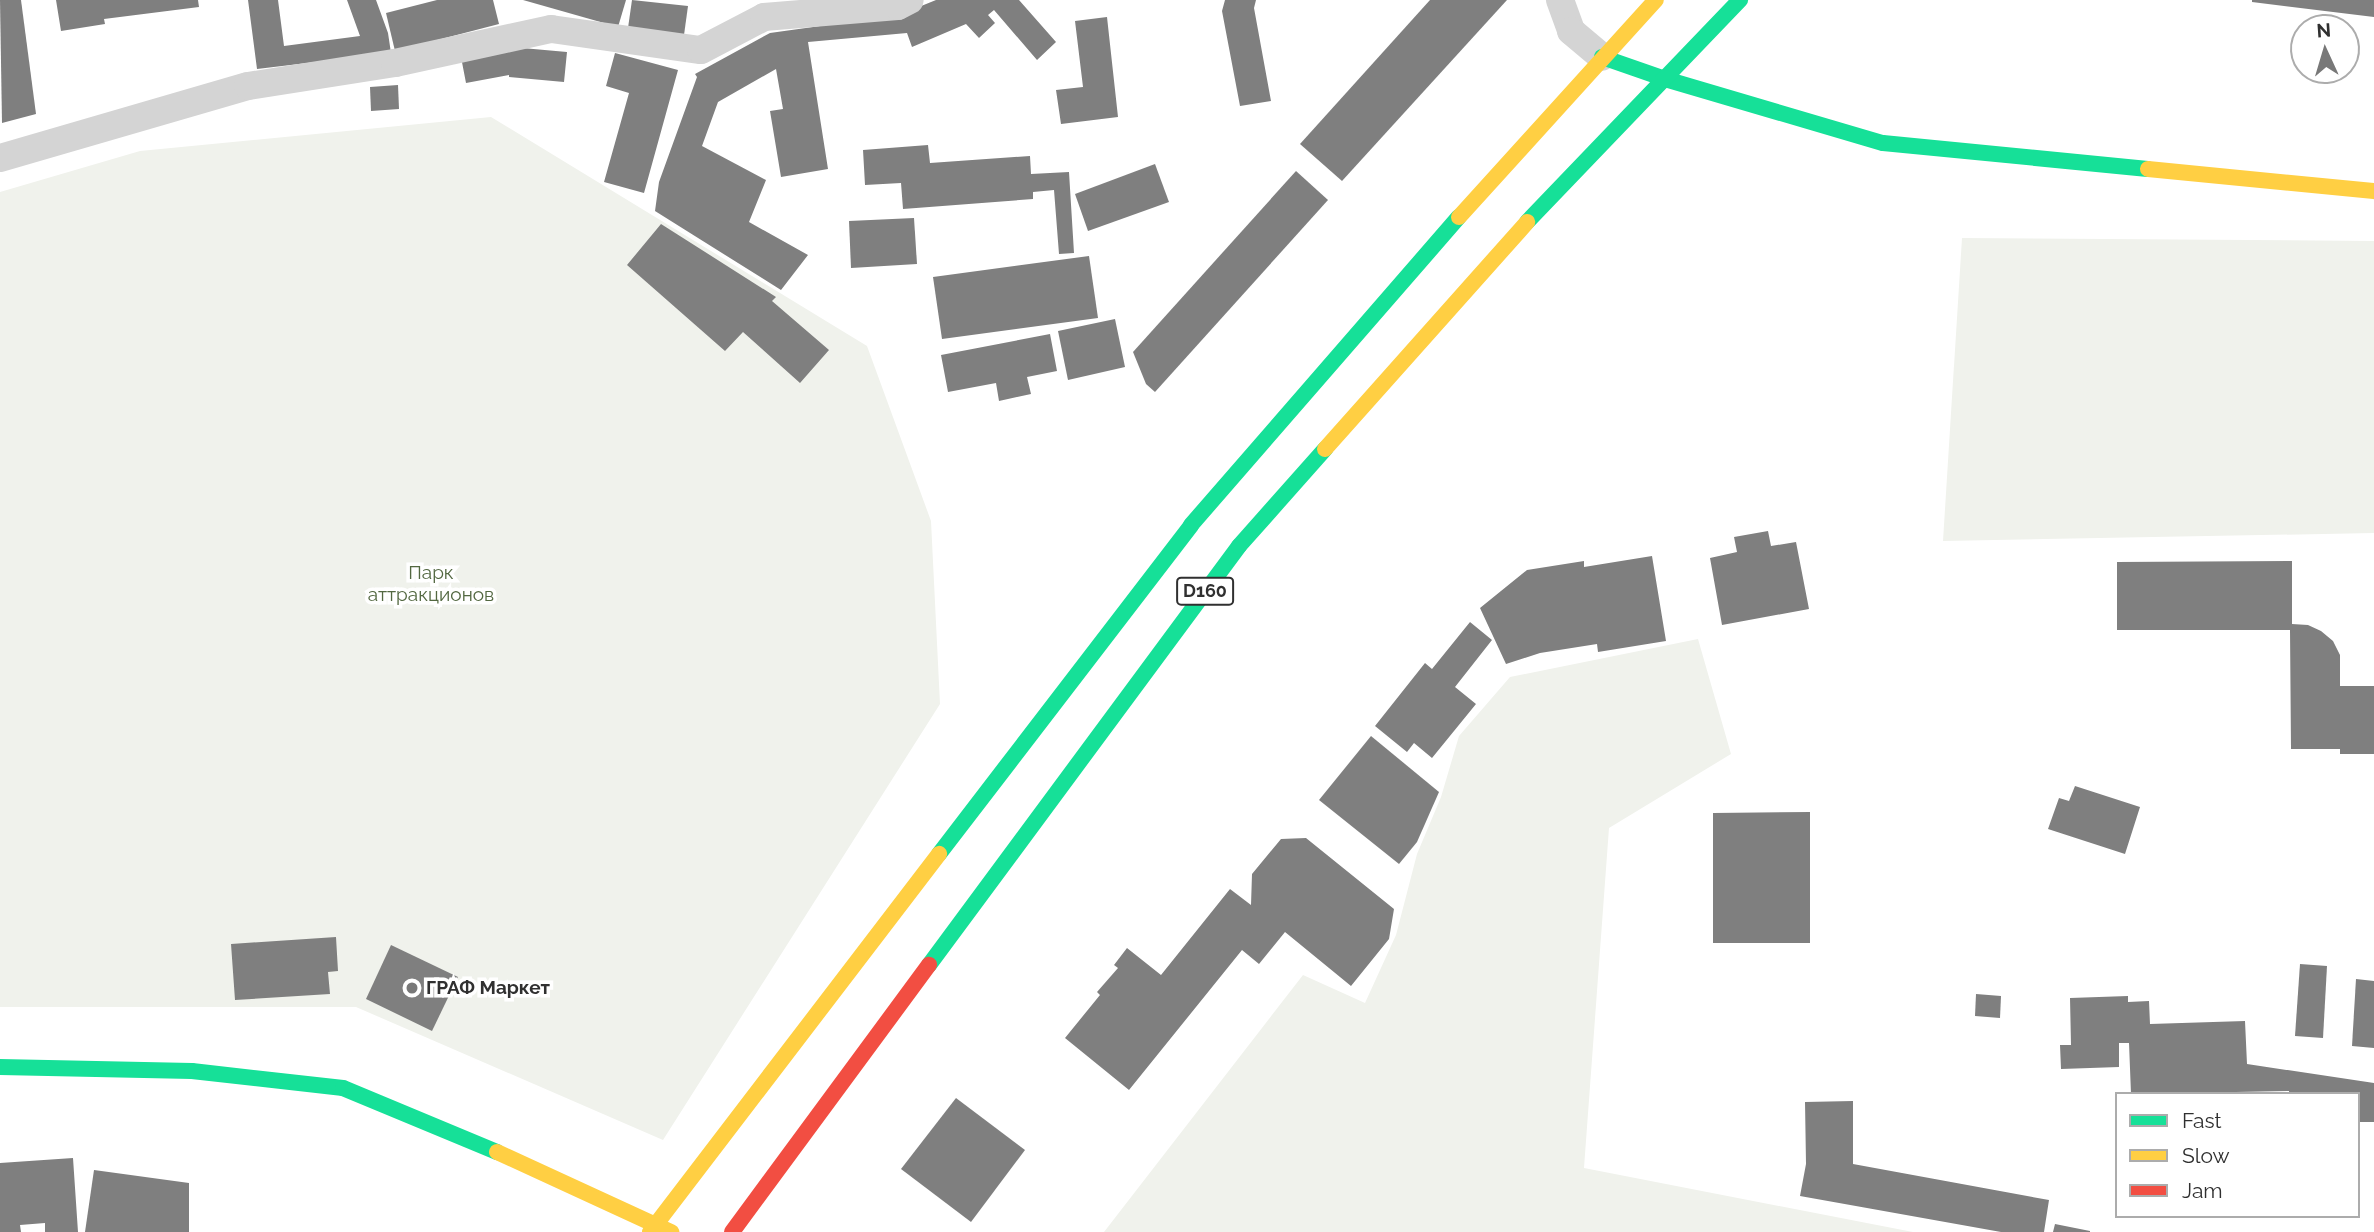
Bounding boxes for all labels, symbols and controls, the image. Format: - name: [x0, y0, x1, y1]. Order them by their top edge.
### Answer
- north arrow: [2290, 14, 2360, 84]
- text: N: [2316, 19, 2332, 42]
- park label: Парк аттракционов: [368, 562, 494, 606]
- road number: D160: [1175, 576, 1235, 606]
- place label: ГРАФ Маркет: [426, 977, 550, 999]
- marker: ГРАФ Маркет: [404, 980, 420, 996]
- legend: [2115, 1092, 2360, 1218]
- text: Fast: [2182, 1108, 2222, 1133]
- text: Slow: [2182, 1143, 2230, 1168]
- text: Jam: [2182, 1178, 2223, 1203]

